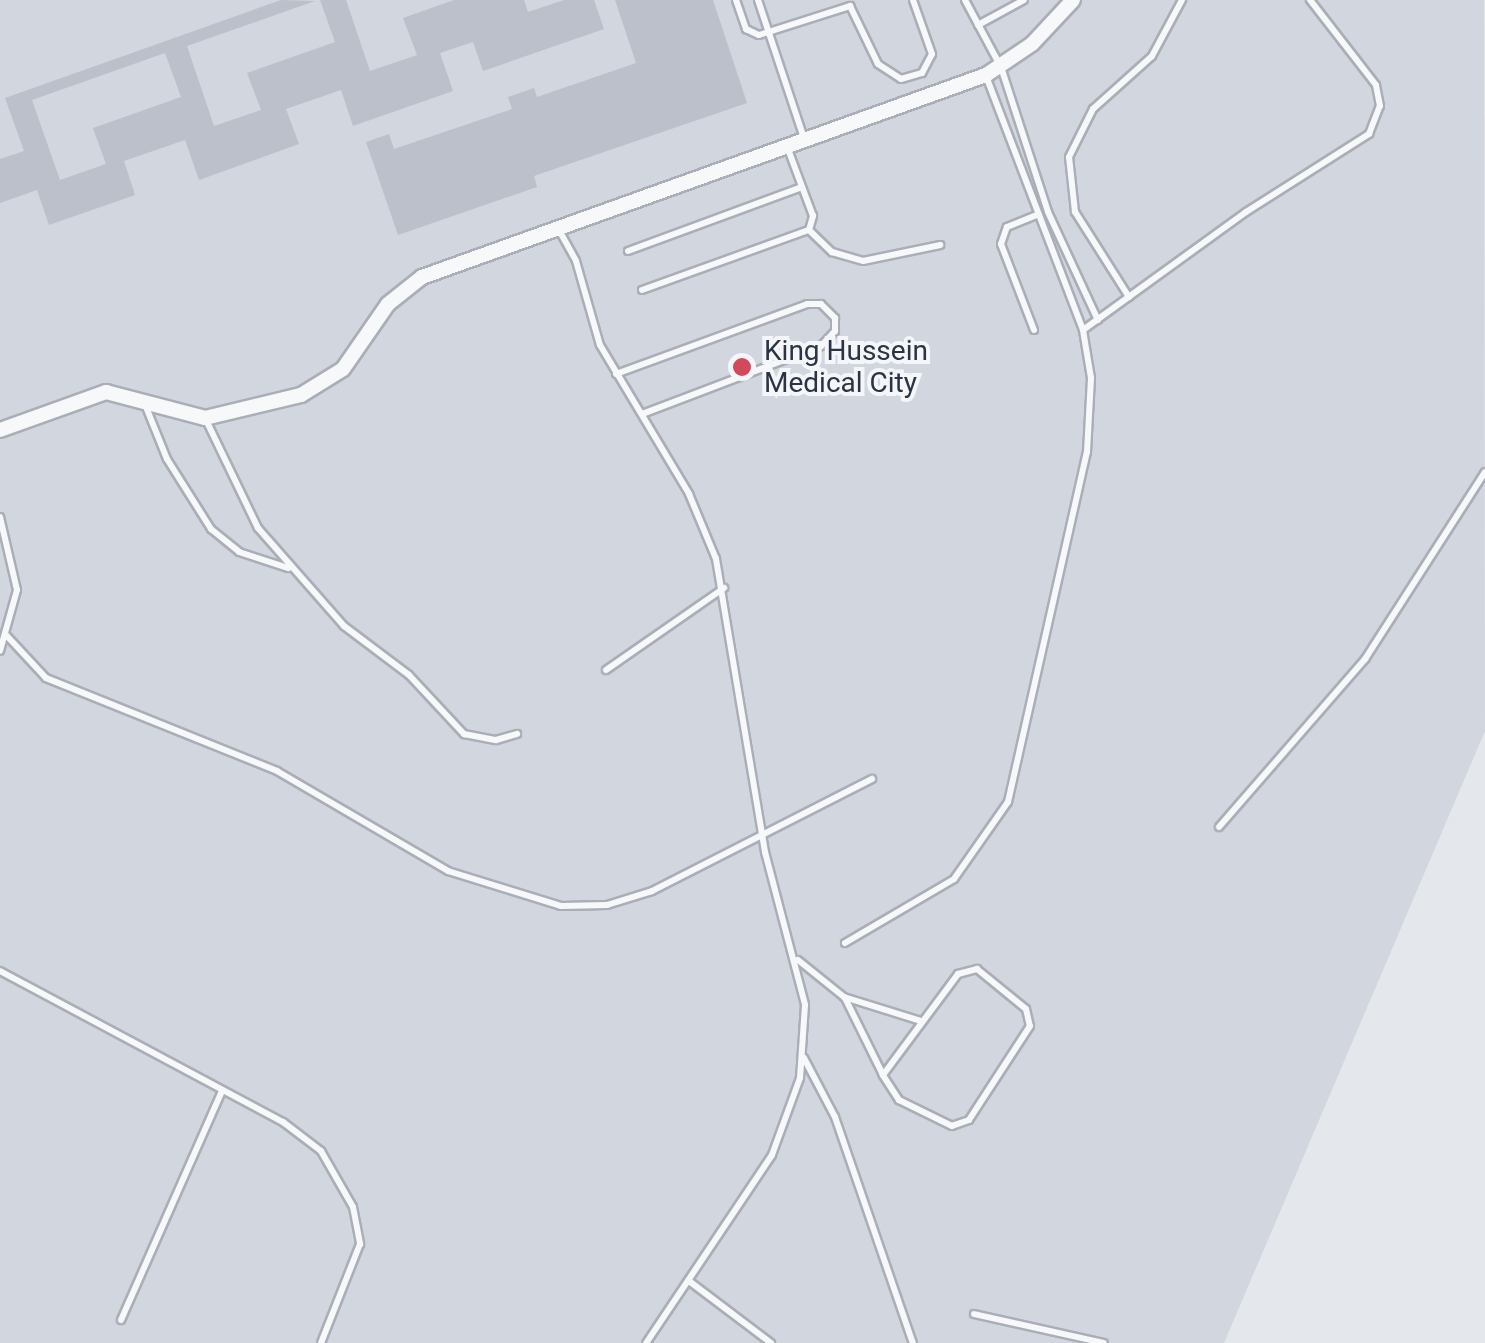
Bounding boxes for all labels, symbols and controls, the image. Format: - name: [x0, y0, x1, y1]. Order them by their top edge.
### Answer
- place label: King Hussein Medical City: [764, 334, 928, 400]
- marker: King Hussein Medical City: [729, 354, 755, 380]

